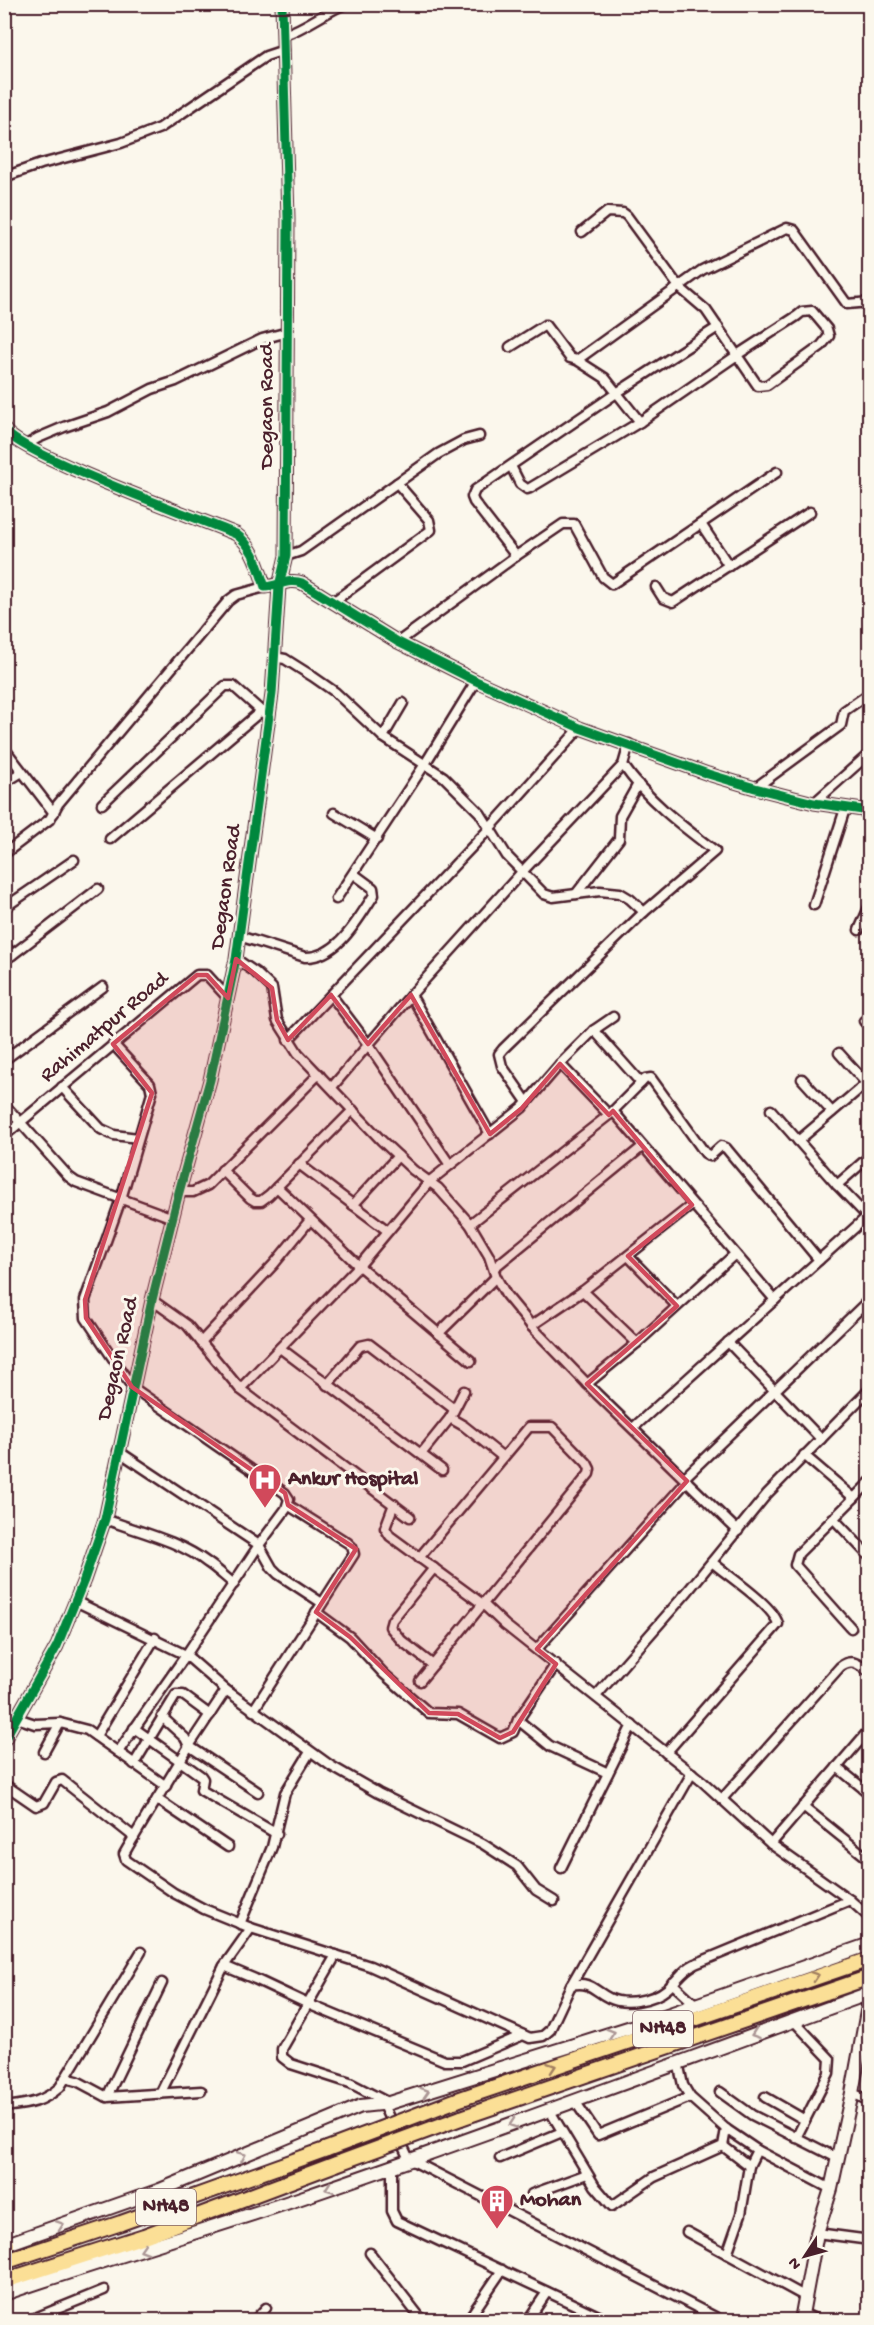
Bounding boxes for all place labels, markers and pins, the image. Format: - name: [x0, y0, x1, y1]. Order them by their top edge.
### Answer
- hospital icon: Ankur Hospital: [247, 1462, 283, 1509]
- place label: Ankur Hospital: [287, 1467, 418, 1493]
- building icon: Mohan: [479, 2183, 515, 2230]
- place label: Mohan: [520, 2188, 582, 2214]

